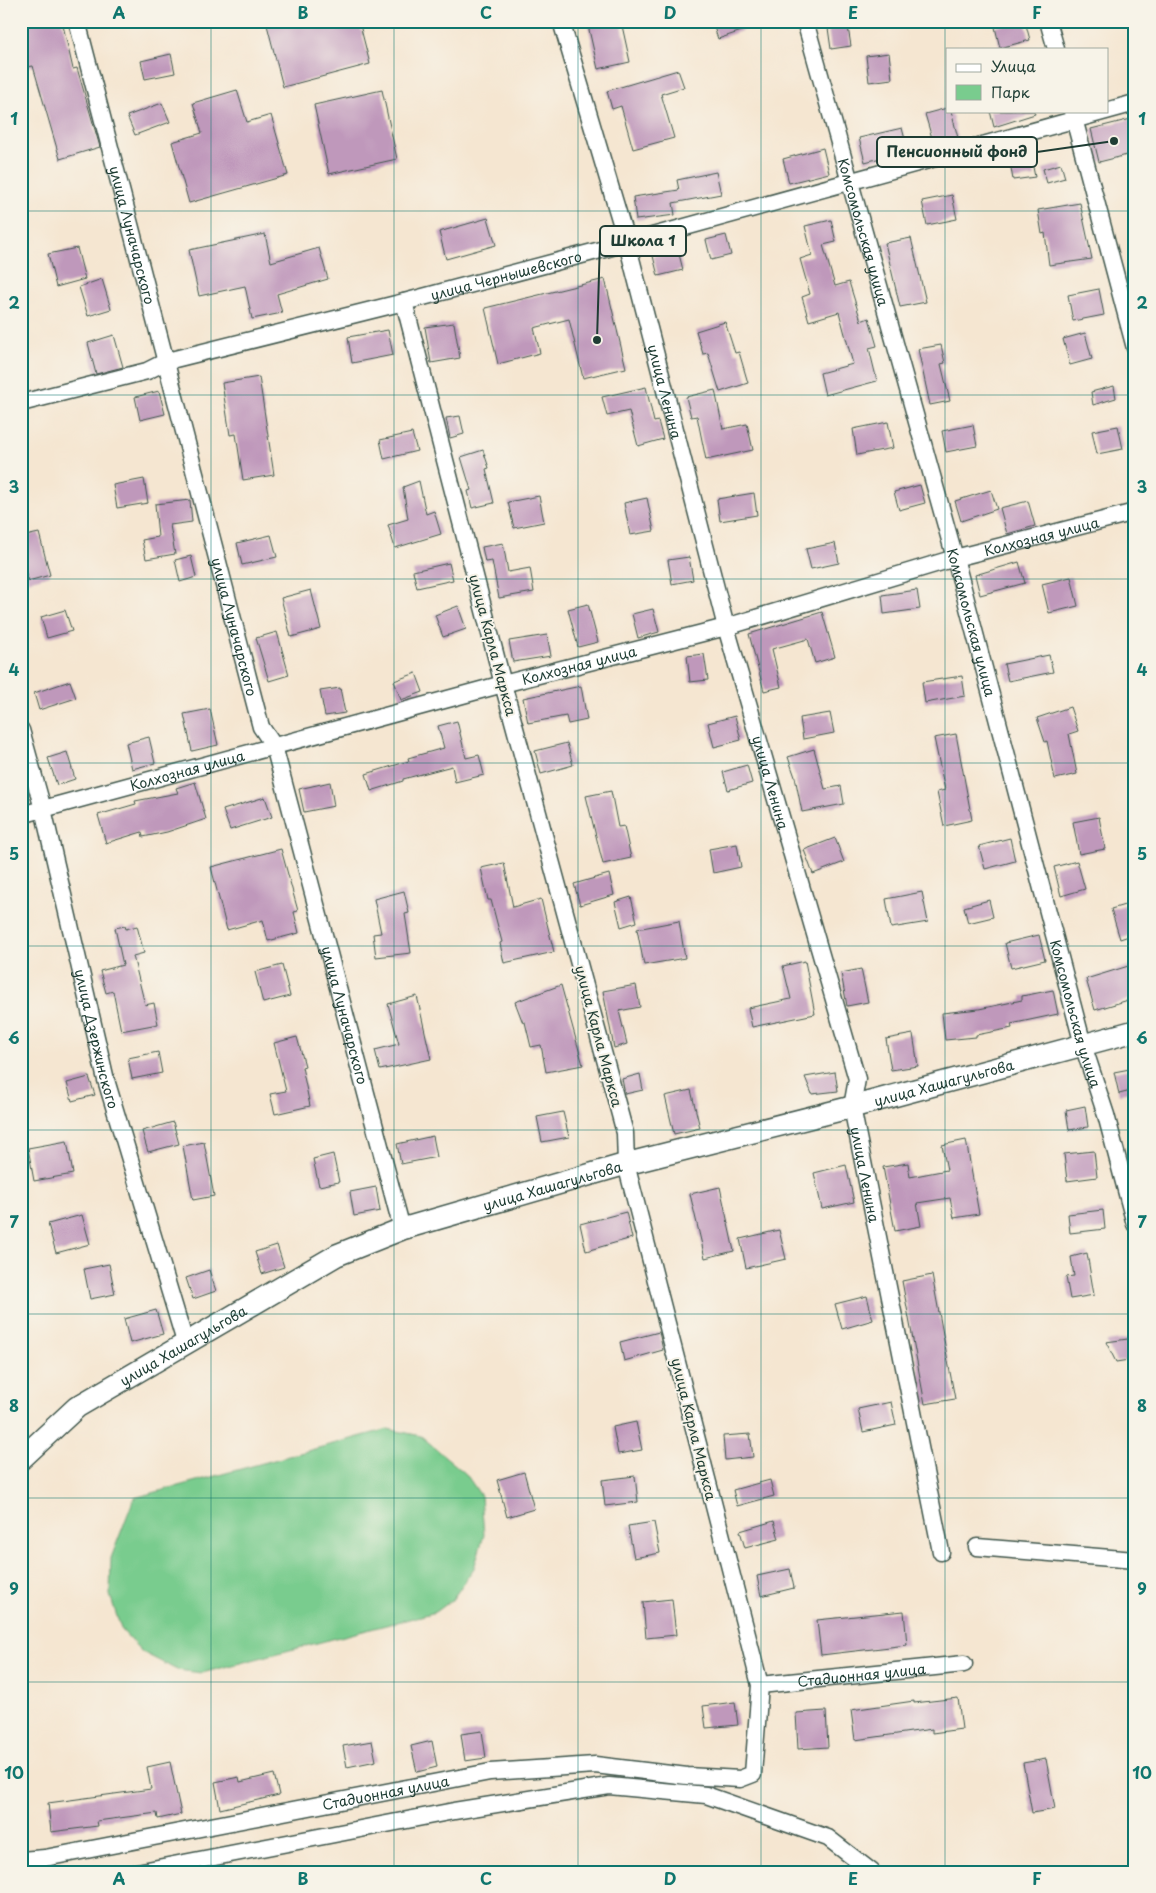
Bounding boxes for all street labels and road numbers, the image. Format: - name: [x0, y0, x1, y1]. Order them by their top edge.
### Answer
- street label: Комсомольская улица: [833, 156, 895, 308]
- street label: улица Луначарского: [105, 163, 161, 307]
- street label: улица Чернышевского: [428, 245, 584, 305]
- street label: улица Ленина: [643, 342, 688, 441]
- street label: Колхозная улица: [982, 511, 1101, 561]
- street label: Комсомольская улица: [942, 546, 1002, 699]
- street label: улица Луначарского: [207, 555, 263, 698]
- street label: улица Карла Маркса: [464, 572, 522, 718]
- street label: Колхозная улица: [519, 640, 639, 689]
- street label: улица Ленина: [747, 733, 795, 832]
- street label: Колхозная улица: [127, 744, 247, 795]
- street label: Комсомольская улица: [1045, 937, 1107, 1091]
- street label: улица Луначарского: [317, 944, 374, 1087]
- street label: улица Карла Маркса: [570, 963, 628, 1109]
- street label: улица Дзержинского: [70, 967, 125, 1111]
- street label: улица Хашагульгова: [872, 1053, 1016, 1111]
- street label: улица Ленина: [846, 1125, 885, 1224]
- street label: улица Хашагульгова: [480, 1155, 625, 1216]
- street label: улица Хашагульгова: [115, 1300, 251, 1391]
- street label: улица Карла Маркса: [666, 1356, 722, 1503]
- street label: Стадионная улица: [796, 1657, 927, 1692]
- street label: Стадионная улица: [320, 1770, 451, 1815]

